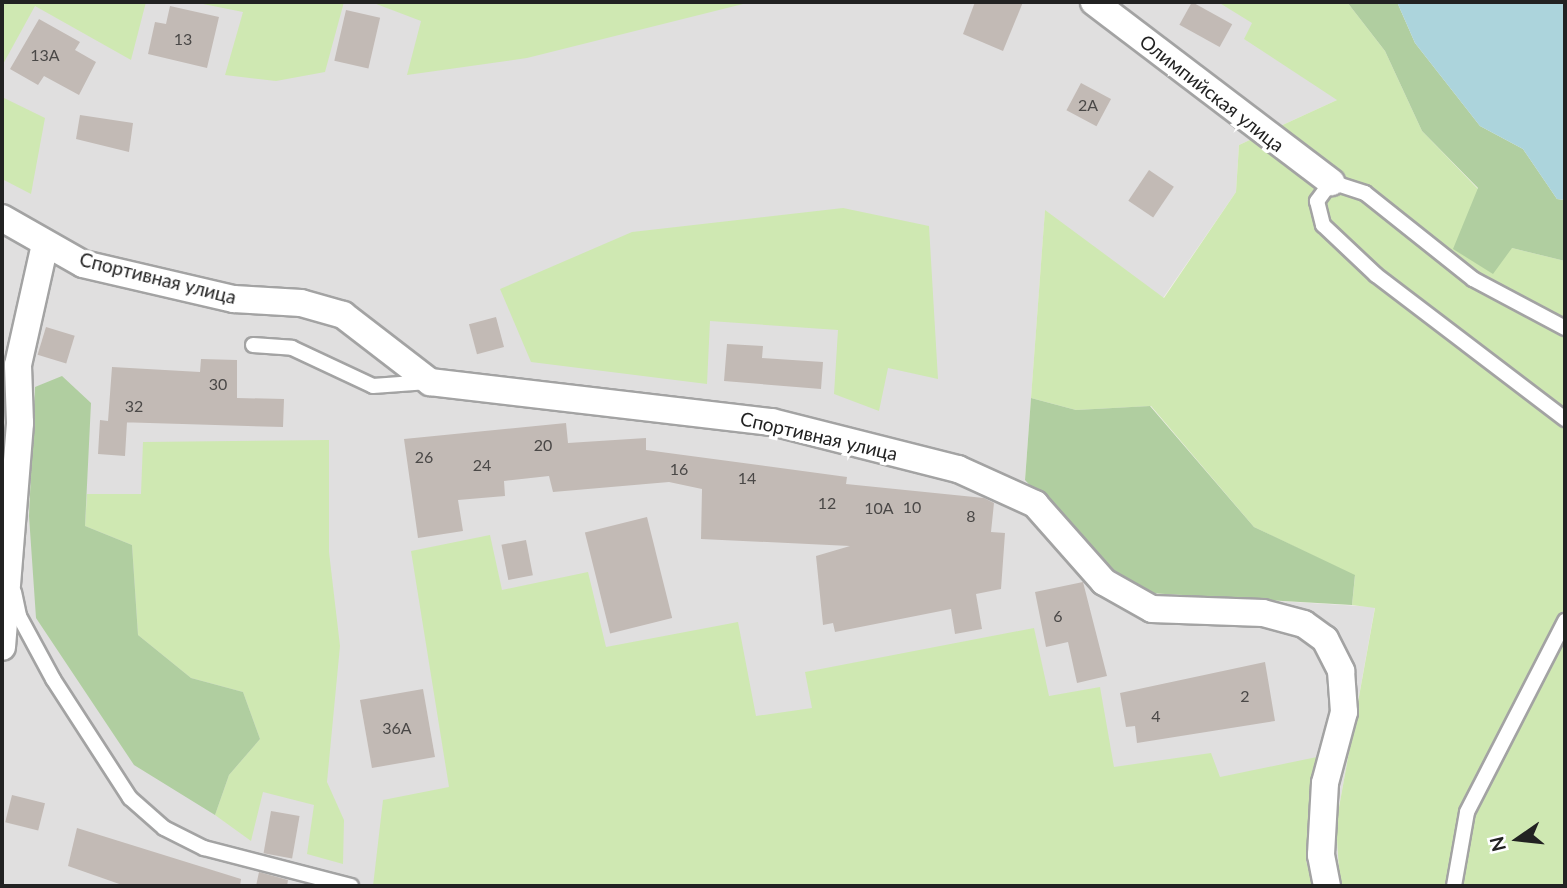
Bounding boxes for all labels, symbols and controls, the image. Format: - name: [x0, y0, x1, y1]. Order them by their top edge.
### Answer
- house number: 13: [174, 29, 192, 49]
- street label: Олимпийская улица: [1135, 30, 1289, 156]
- house number: 13А: [30, 45, 60, 65]
- house number: 2А: [1078, 95, 1098, 115]
- street label: Спортивная улица: [77, 247, 239, 309]
- house number: 30: [209, 374, 227, 394]
- house number: 32: [125, 396, 143, 416]
- street label: Спортивная улица: [738, 407, 900, 465]
- house number: 20: [534, 435, 552, 455]
- house number: 26: [415, 447, 433, 467]
- house number: 24: [473, 455, 491, 475]
- house number: 16: [670, 459, 688, 479]
- house number: 14: [738, 468, 756, 488]
- house number: 12: [818, 493, 836, 513]
- house number: 10: [903, 497, 921, 517]
- house number: 10А: [864, 498, 894, 518]
- house number: 8: [966, 506, 976, 526]
- house number: 6: [1053, 606, 1063, 626]
- house number: 2: [1240, 686, 1250, 706]
- house number: 4: [1151, 706, 1161, 726]
- house number: 36А: [382, 718, 412, 738]
- north arrow: [1483, 804, 1553, 874]
- text: N: [1484, 834, 1510, 854]

